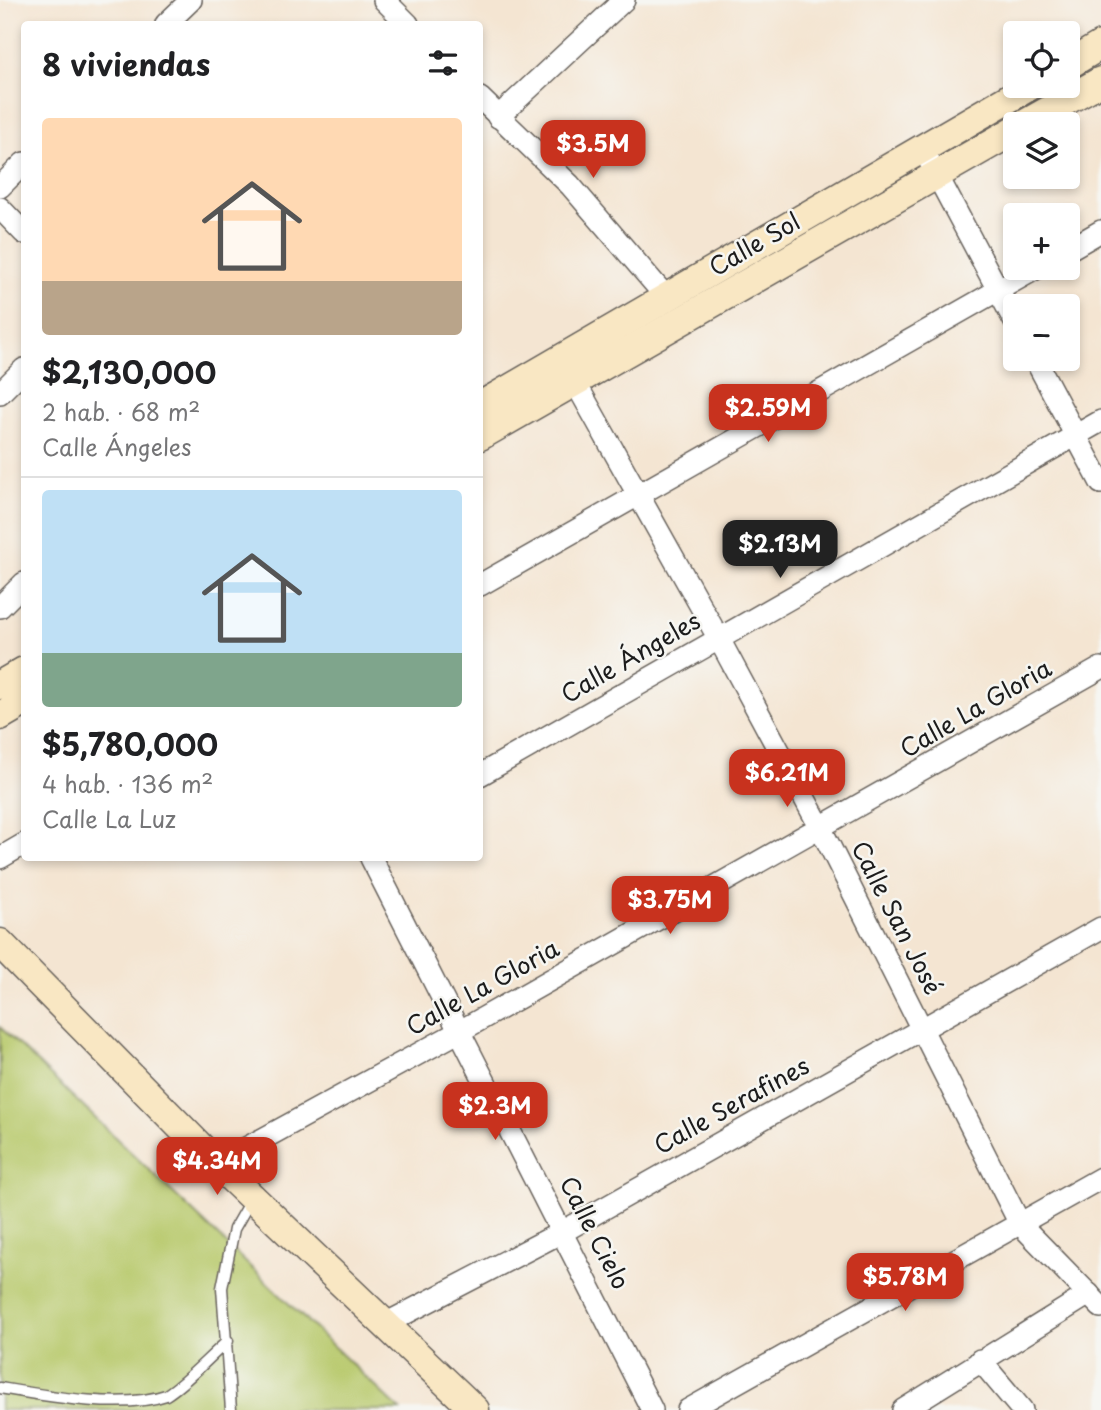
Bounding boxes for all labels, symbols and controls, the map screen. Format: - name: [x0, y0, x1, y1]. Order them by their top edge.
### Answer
- map controls: [1003, 21, 1080, 371]
- button: locate: [1003, 21, 1080, 98]
- text: 8 viviendas: [42, 41, 210, 86]
- icon: filters: [424, 44, 462, 82]
- button: layers: [1003, 112, 1080, 189]
- pin: $3.5M: [544, 120, 642, 180]
- text: $3.5M: [556, 125, 630, 160]
- icon: home: [189, 163, 315, 289]
- street label: Calle Sol: [702, 203, 806, 284]
- button: +: [1003, 203, 1080, 280]
- button: −: [1003, 294, 1080, 371]
- text: $2,130,000: [42, 349, 216, 394]
- pin: $2.59M: [711, 384, 825, 444]
- text: $2.59M: [725, 389, 811, 424]
- text: 2 hab. · 68 m²: [42, 394, 200, 429]
- text: Calle Ángeles: [42, 429, 192, 464]
- pin: $2.13M: [723, 520, 837, 580]
- text: $2.13M: [739, 525, 821, 560]
- icon: home: [189, 535, 315, 661]
- street label: Calle Ángeles: [553, 602, 707, 711]
- street label: Calle La Gloria: [892, 649, 1058, 765]
- text: $5,780,000: [42, 721, 218, 766]
- pin: $6.21M: [730, 750, 844, 809]
- text: $6.21M: [745, 754, 829, 789]
- text: 4 hab. · 136 m²: [42, 766, 213, 801]
- text: Calle La Luz: [42, 801, 176, 836]
- street label: Calle San José: [844, 834, 952, 1000]
- pin: $3.75M: [613, 876, 727, 936]
- text: $3.75M: [628, 881, 712, 916]
- street label: Calle La Gloria: [399, 929, 565, 1043]
- street label: Calle Serafines: [647, 1047, 815, 1162]
- pin: $2.3M: [446, 1082, 544, 1142]
- text: $2.3M: [459, 1087, 531, 1122]
- pin: $4.34M: [160, 1138, 274, 1197]
- text: $4.34M: [172, 1142, 262, 1177]
- street label: Calle Cielo: [552, 1169, 640, 1295]
- pin: $5.78M: [848, 1254, 962, 1313]
- text: $5.78M: [863, 1258, 947, 1293]

